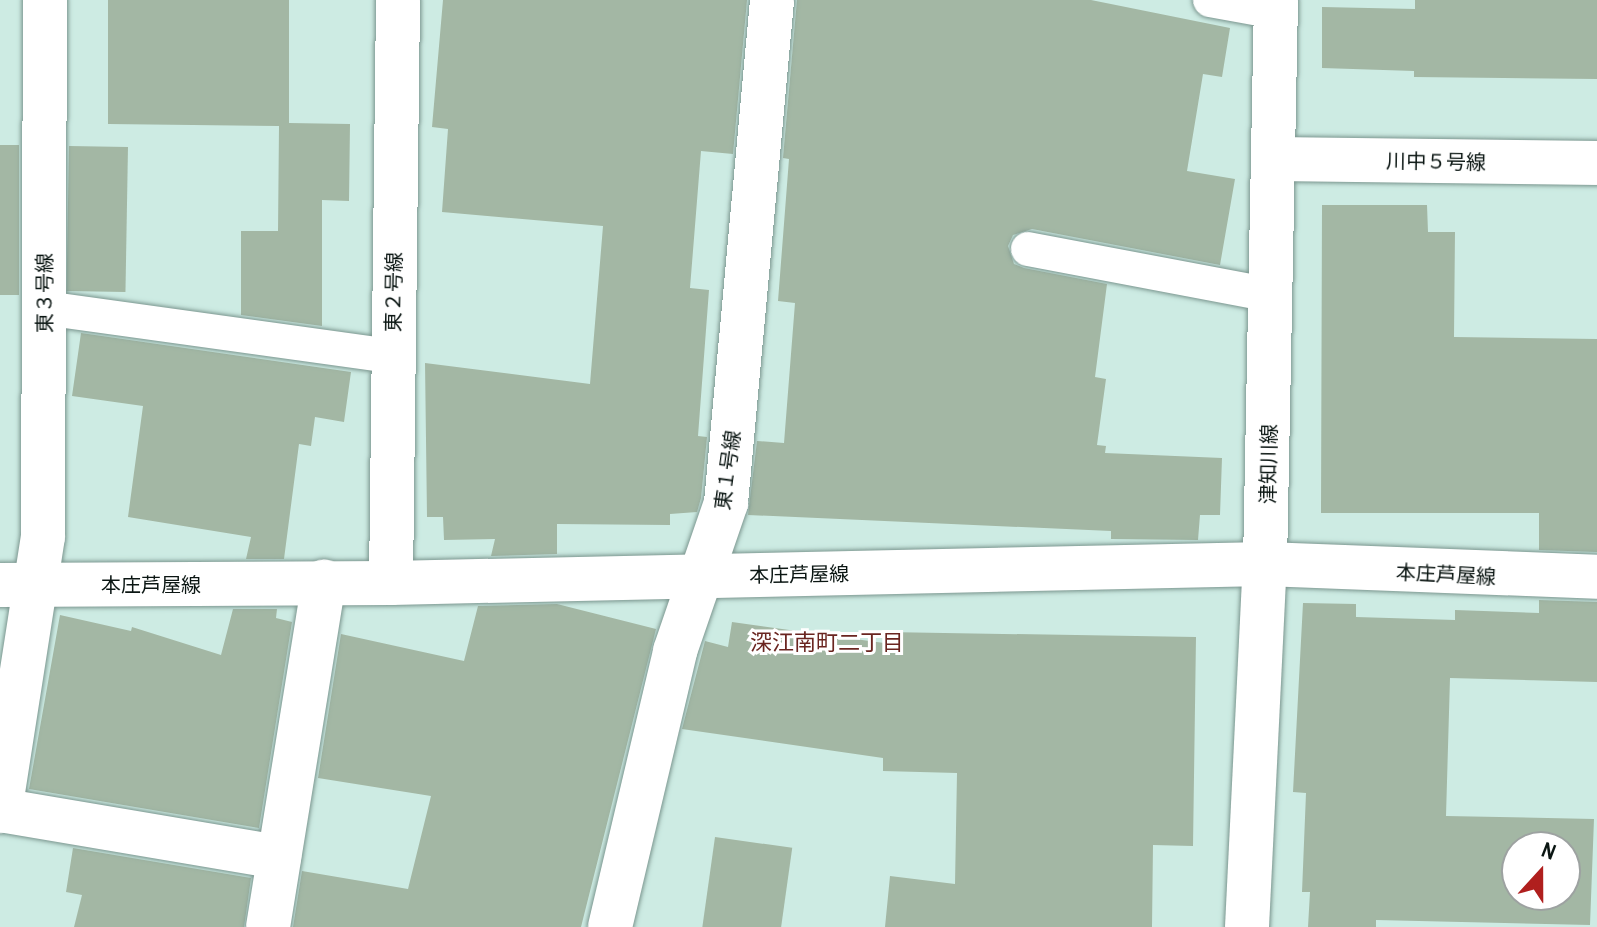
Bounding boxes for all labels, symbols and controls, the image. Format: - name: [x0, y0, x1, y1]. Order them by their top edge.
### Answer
- street label: 川中５号線: [1386, 148, 1486, 174]
- street label: 東２号線: [380, 252, 406, 332]
- street label: 東３号線: [32, 253, 56, 333]
- street label: 津知川線: [1255, 424, 1281, 504]
- street label: 東１号線: [710, 429, 744, 511]
- street label: 本庄芦屋線: [1395, 559, 1497, 589]
- street label: 本庄芦屋線: [749, 561, 849, 587]
- street label: 本庄芦屋線: [101, 572, 201, 596]
- district label: 深江南町二丁目: [750, 630, 904, 656]
- north arrow: [1501, 831, 1581, 911]
- text: N: [1537, 834, 1560, 867]

